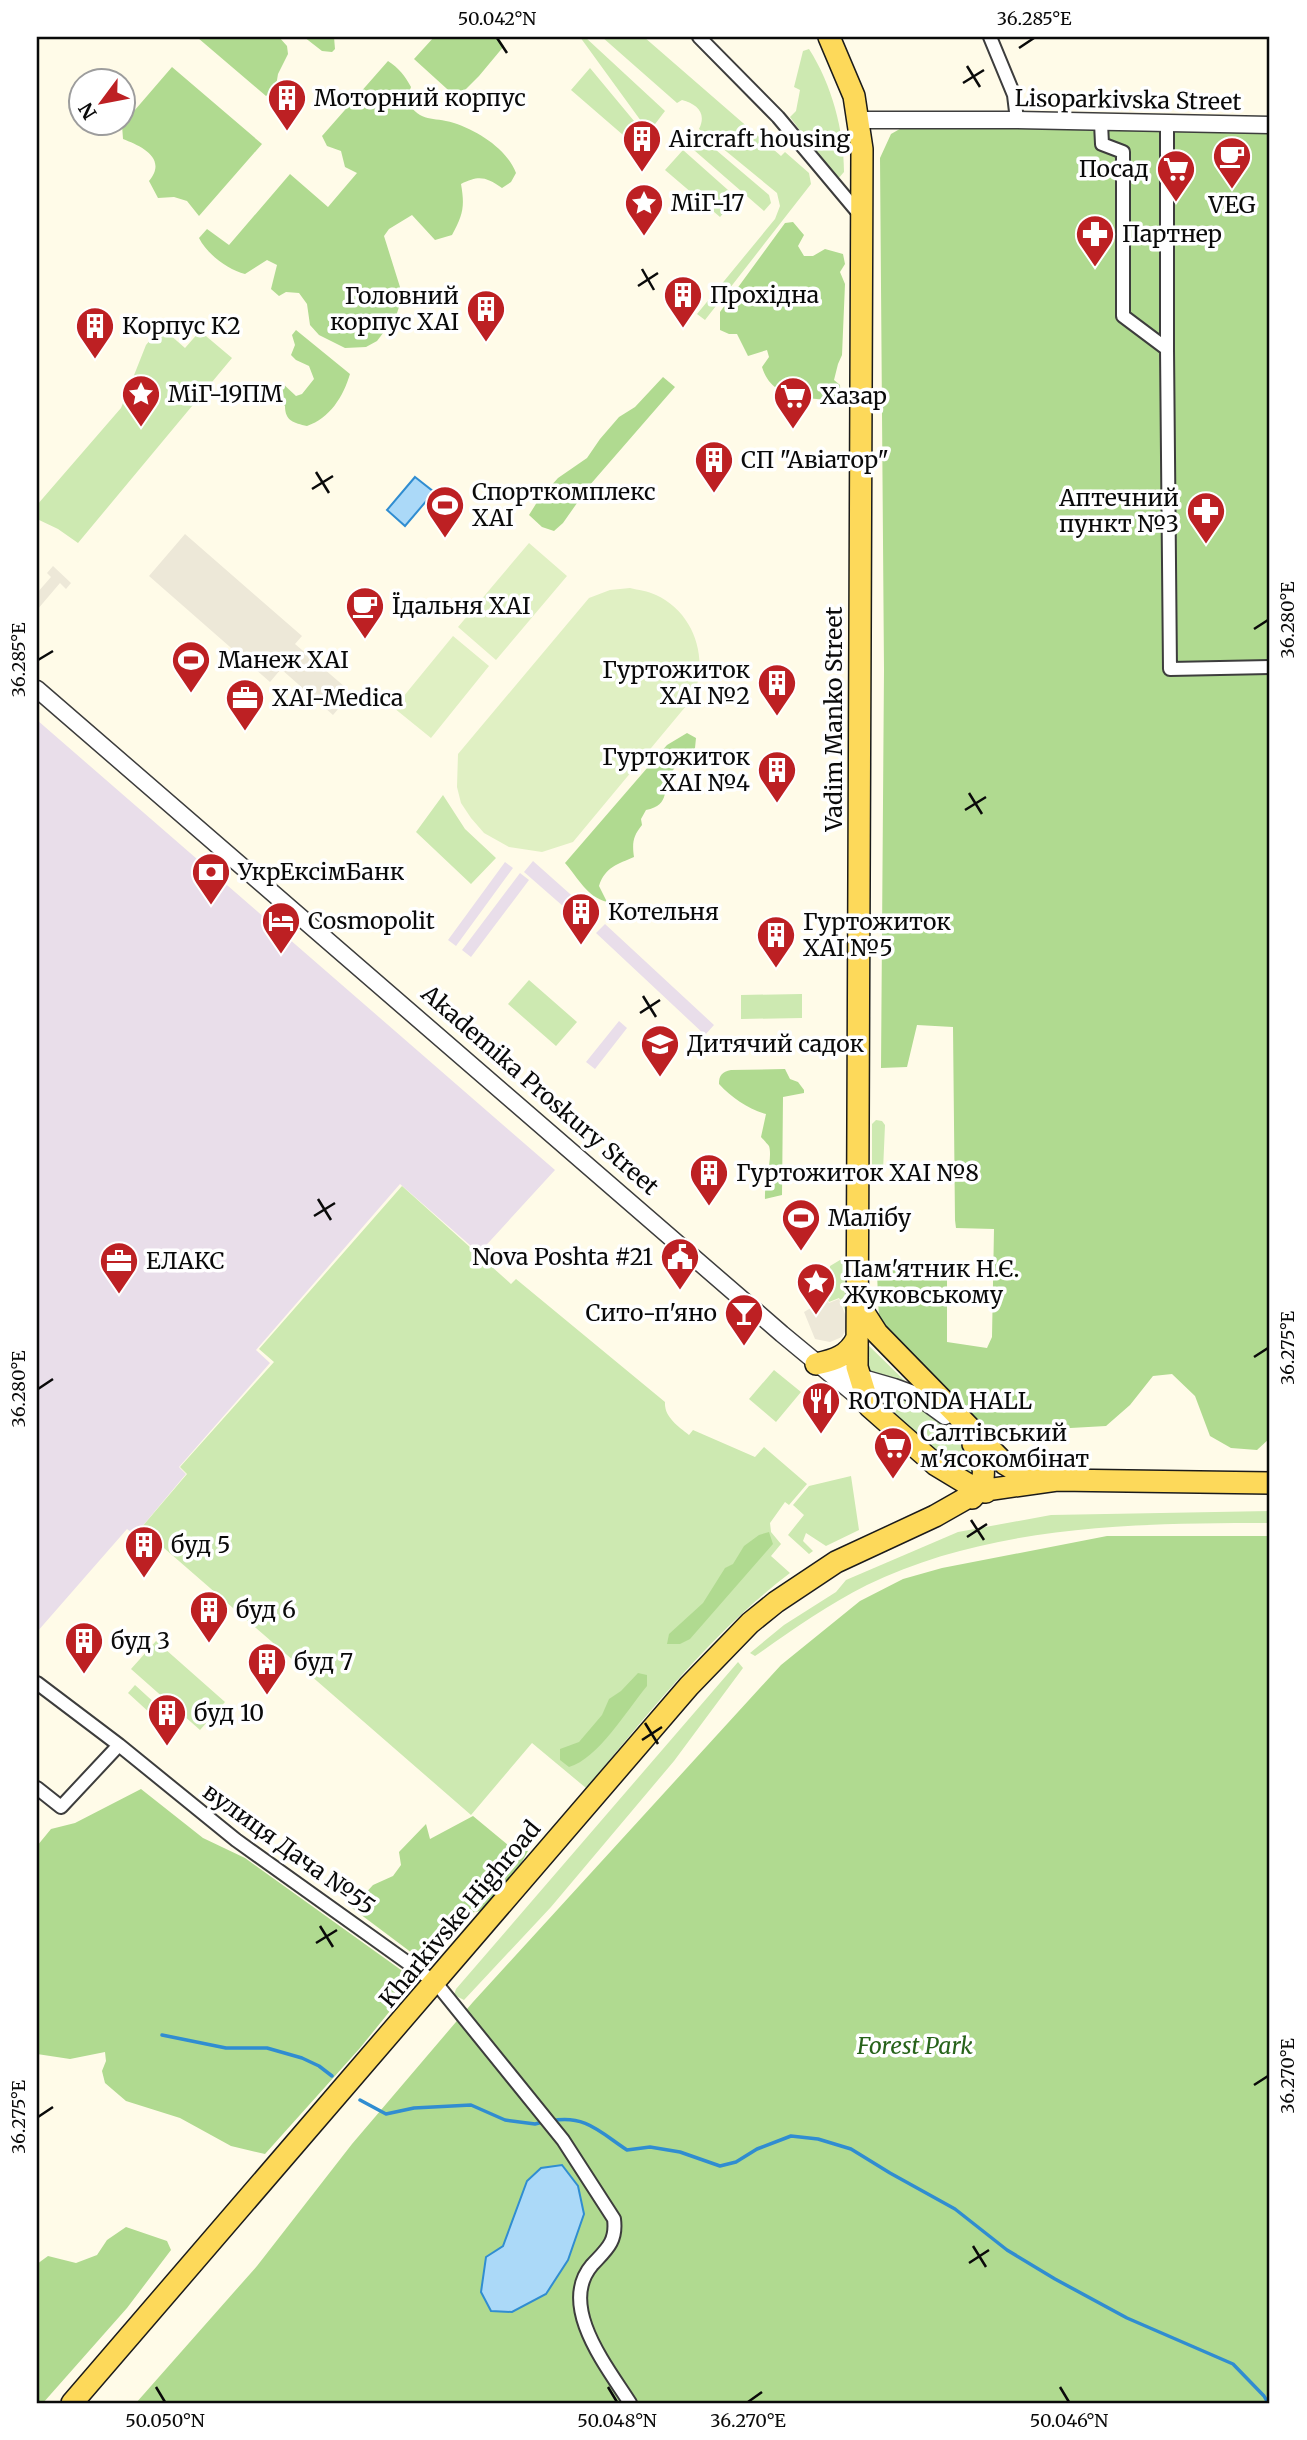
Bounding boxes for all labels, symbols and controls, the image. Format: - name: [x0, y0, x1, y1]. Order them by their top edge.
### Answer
- text: 50.042°N: [458, 7, 536, 30]
- text: 36.285°E: [997, 7, 1072, 30]
- north arrow: [66, 66, 136, 136]
- building icon: Моторний корпус: [266, 77, 308, 132]
- place label: Моторний корпус: [314, 83, 526, 112]
- street label: Lisoparkivska Street: [1014, 83, 1242, 116]
- text: N: [73, 98, 102, 124]
- building icon: Aircraft housing: [621, 118, 663, 173]
- place label: Aircraft housing: [668, 124, 850, 153]
- cafe icon: VEG: [1211, 135, 1253, 190]
- supermarket icon: Посад: [1155, 148, 1197, 203]
- place label: Посад: [1079, 154, 1149, 183]
- place icon: МіГ-17: [623, 182, 665, 237]
- place label: МіГ-17: [671, 188, 744, 217]
- place label: VEG: [1208, 190, 1256, 219]
- pharmacy icon: Партнер: [1074, 213, 1116, 268]
- place label: Партнер: [1122, 219, 1222, 248]
- building icon: Прохідна: [662, 274, 704, 329]
- place label: Прохідна: [710, 280, 819, 309]
- place label: Головний корпус ХАІ: [330, 281, 459, 336]
- building icon: Головний корпус ХАІ: [465, 288, 507, 343]
- building icon: Корпус К2: [74, 305, 116, 360]
- place label: Корпус К2: [122, 311, 241, 340]
- place icon: МіГ-19ПМ: [120, 373, 162, 428]
- supermarket icon: Хазар: [772, 375, 814, 430]
- place label: МіГ-19ПМ: [168, 379, 283, 408]
- place label: Хазар: [820, 381, 887, 410]
- building icon: СП "Авіатор": [693, 439, 735, 494]
- place label: СП "Авіатор": [741, 445, 889, 474]
- place label: Спорткомплекс ХАІ: [472, 477, 656, 532]
- place label: Аптечний пункт №3: [1058, 483, 1179, 538]
- sports icon: Спорткомплекс ХАІ: [424, 484, 466, 539]
- pharmacy icon: Аптечний пункт №3: [1185, 490, 1227, 545]
- text: 36.280°E: [1276, 581, 1299, 658]
- cafe icon: Їдальня ХАІ: [344, 585, 386, 640]
- place label: Їдальня ХАІ: [392, 591, 531, 620]
- street label: Vadim Manko Street: [819, 606, 848, 833]
- text: 36.285°E: [7, 622, 30, 697]
- sports icon: Манеж ХАІ: [170, 639, 212, 694]
- place label: Манеж ХАІ: [218, 645, 349, 674]
- place label: Гуртожиток ХАІ №2: [602, 655, 750, 710]
- building icon: Гуртожиток ХАІ №2: [756, 662, 798, 717]
- office icon: XAI-Medica: [224, 677, 266, 732]
- place label: XAI-Medica: [272, 683, 403, 712]
- place label: Гуртожиток ХАІ №4: [602, 742, 750, 797]
- building icon: Гуртожиток ХАІ №4: [756, 749, 798, 804]
- bank icon: УкрЕксімБанк: [190, 851, 232, 906]
- place label: УкрЕксімБанк: [237, 857, 405, 886]
- building icon: Котельня: [560, 891, 602, 946]
- place label: Котельня: [608, 897, 719, 926]
- hotel icon: Cosmopolit: [260, 900, 302, 955]
- place label: Cosmopolit: [308, 906, 435, 935]
- place label: Гуртожиток ХАІ №5: [803, 907, 951, 962]
- building icon: Гуртожиток ХАІ №5: [755, 914, 797, 969]
- street label: Akademika Proskury Street: [415, 978, 665, 1201]
- school or university icon: Дитячий садок: [639, 1023, 681, 1078]
- place label: Дитячий садок: [687, 1029, 864, 1058]
- building icon: Гуртожиток ХАІ №8: [688, 1152, 730, 1207]
- place label: Гуртожиток ХАІ №8: [736, 1158, 979, 1187]
- sports icon: Малібу: [780, 1197, 822, 1252]
- place label: Малібу: [828, 1203, 912, 1232]
- public building icon: Nova Poshta #21: [659, 1236, 701, 1291]
- office icon: ЕЛАКС: [98, 1240, 140, 1295]
- place label: Nova Poshta #21: [472, 1242, 653, 1271]
- place label: ЕЛАКС: [146, 1246, 225, 1275]
- place label: Пам'ятник Н.Є. Жуковському: [843, 1254, 1019, 1309]
- place icon: Пам'ятник Н.Є. Жуковському: [795, 1261, 837, 1316]
- bar icon: Сито-п'яно: [723, 1292, 765, 1347]
- place label: Сито-п'яно: [586, 1298, 717, 1327]
- text: 36.275°E: [1276, 1310, 1299, 1385]
- text: 36.280°E: [7, 1350, 30, 1427]
- restaurant icon: ROTONDA HALL: [800, 1380, 842, 1435]
- place label: ROTONDA HALL: [848, 1386, 1032, 1415]
- place label: Салтівський м'ясокомбінат: [920, 1418, 1089, 1473]
- supermarket icon: Салтівський м'ясокомбінат: [872, 1425, 914, 1480]
- building icon: буд 5: [123, 1524, 165, 1579]
- place label: буд 5: [171, 1530, 230, 1559]
- building icon: буд 6: [188, 1589, 230, 1644]
- place label: буд 6: [236, 1595, 296, 1624]
- building icon: буд 3: [63, 1620, 105, 1675]
- place label: буд 3: [111, 1626, 170, 1655]
- building icon: буд 7: [246, 1641, 288, 1696]
- place label: буд 7: [294, 1647, 353, 1676]
- building icon: буд 10: [146, 1692, 188, 1747]
- place label: буд 10: [194, 1698, 264, 1727]
- street label: вулиця Дача №55: [198, 1777, 381, 1921]
- street label: Kharkivske Highroad: [373, 1814, 546, 2013]
- park label: Forest Park: [856, 2031, 973, 2060]
- text: 36.270°E: [1276, 2038, 1299, 2114]
- text: 36.275°E: [7, 2079, 30, 2154]
- text: 50.050°N: [125, 2409, 205, 2432]
- text: 50.048°N: [577, 2409, 657, 2432]
- text: 36.270°E: [710, 2409, 786, 2432]
- text: 50.046°N: [1030, 2409, 1108, 2432]

